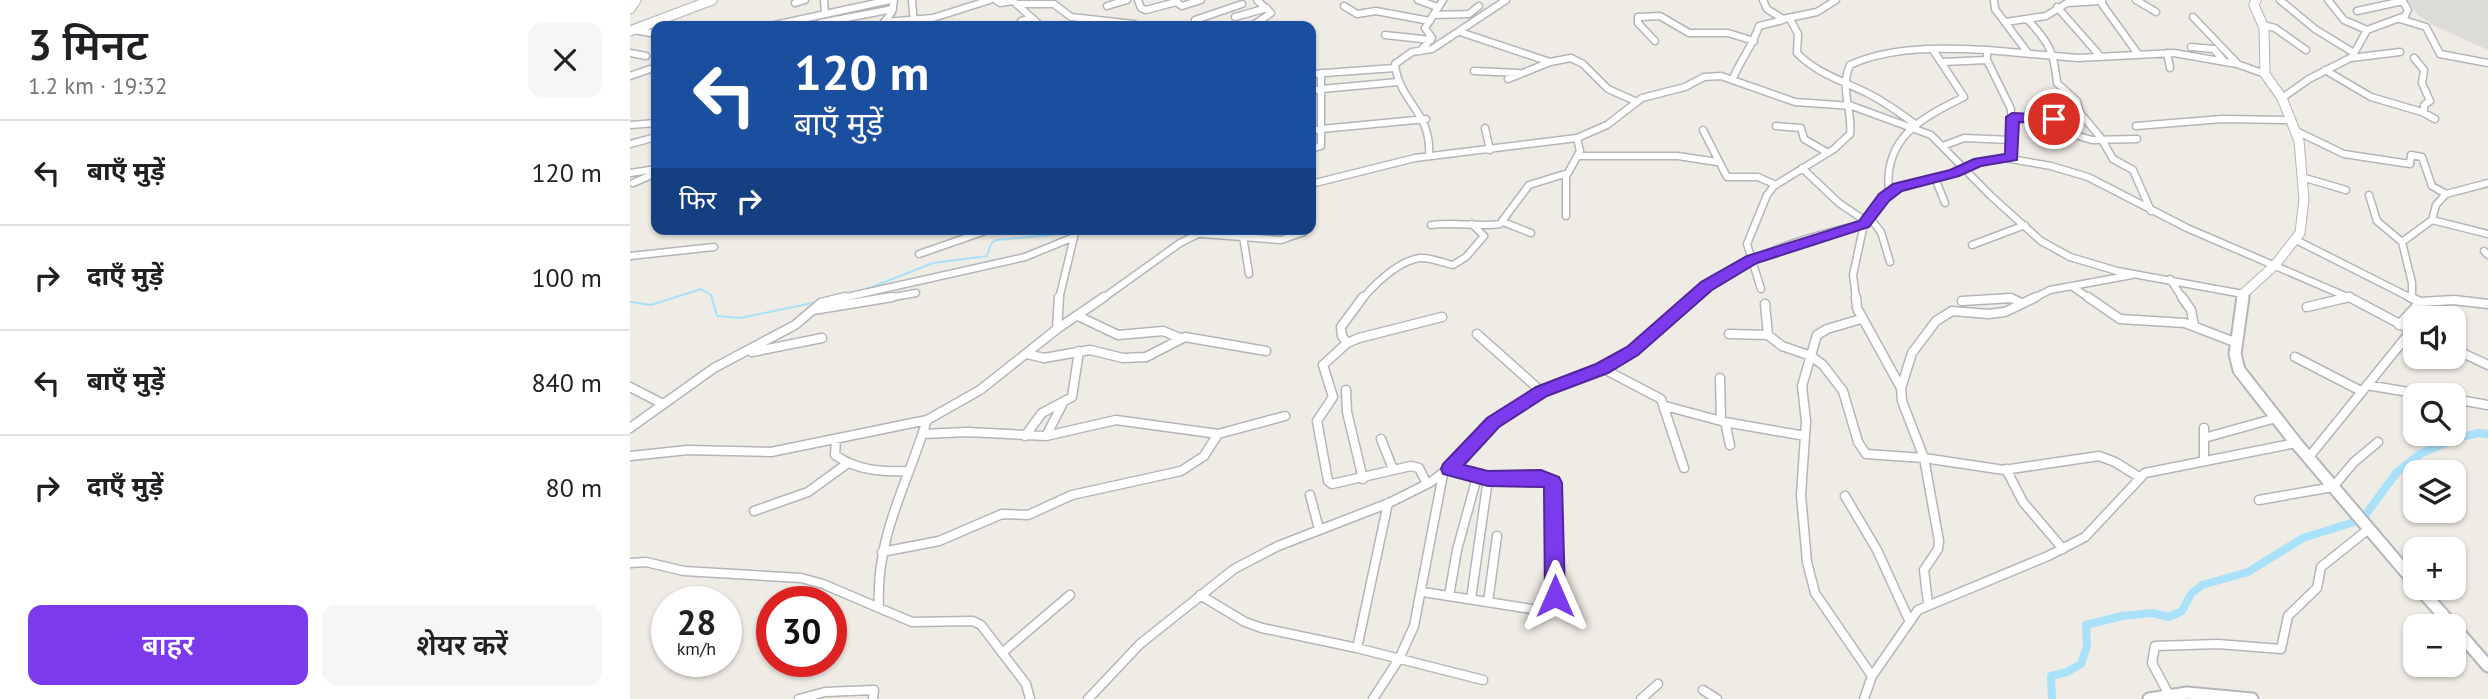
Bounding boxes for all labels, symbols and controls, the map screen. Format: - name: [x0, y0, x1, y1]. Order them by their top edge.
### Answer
- text: 3 मिनट: [28, 17, 148, 72]
- button: close: [528, 23, 602, 97]
- text: 120 m: [794, 40, 929, 104]
- icon: left: [679, 49, 770, 140]
- text: 1.2 km · 19:32: [28, 71, 167, 100]
- pin: [2024, 89, 2084, 149]
- icon: arrive: [2035, 100, 2073, 138]
- text: बाएँ मुड़ें: [794, 102, 883, 144]
- icon: left: [28, 154, 66, 192]
- text: बाएँ मुड़ें: [87, 154, 165, 187]
- text: 120 m: [531, 156, 602, 189]
- icon: right: [730, 182, 768, 220]
- text: फिर: [679, 183, 716, 216]
- icon: right: [28, 259, 66, 297]
- text: दाएँ मुड़ें: [87, 259, 163, 292]
- text: 100 m: [531, 261, 602, 294]
- map controls: [2403, 306, 2466, 677]
- button: sound: [2403, 306, 2466, 369]
- icon: left: [28, 364, 66, 402]
- text: बाएँ मुड़ें: [87, 364, 165, 397]
- text: 840 m: [531, 366, 602, 399]
- button: search: [2403, 383, 2466, 446]
- button: layers: [2403, 460, 2466, 523]
- icon: right: [28, 469, 66, 507]
- text: दाएँ मुड़ें: [87, 469, 163, 502]
- text: 80 m: [546, 471, 602, 504]
- button: +: [2403, 537, 2466, 600]
- position arrow: [1518, 559, 1592, 633]
- speed limit sign: 30: [756, 586, 847, 677]
- text: 28: [677, 599, 716, 645]
- button: बाहर: [28, 605, 308, 685]
- button: शेयर करें: [322, 605, 602, 685]
- button: −: [2403, 614, 2466, 677]
- text: km/h: [677, 637, 716, 660]

